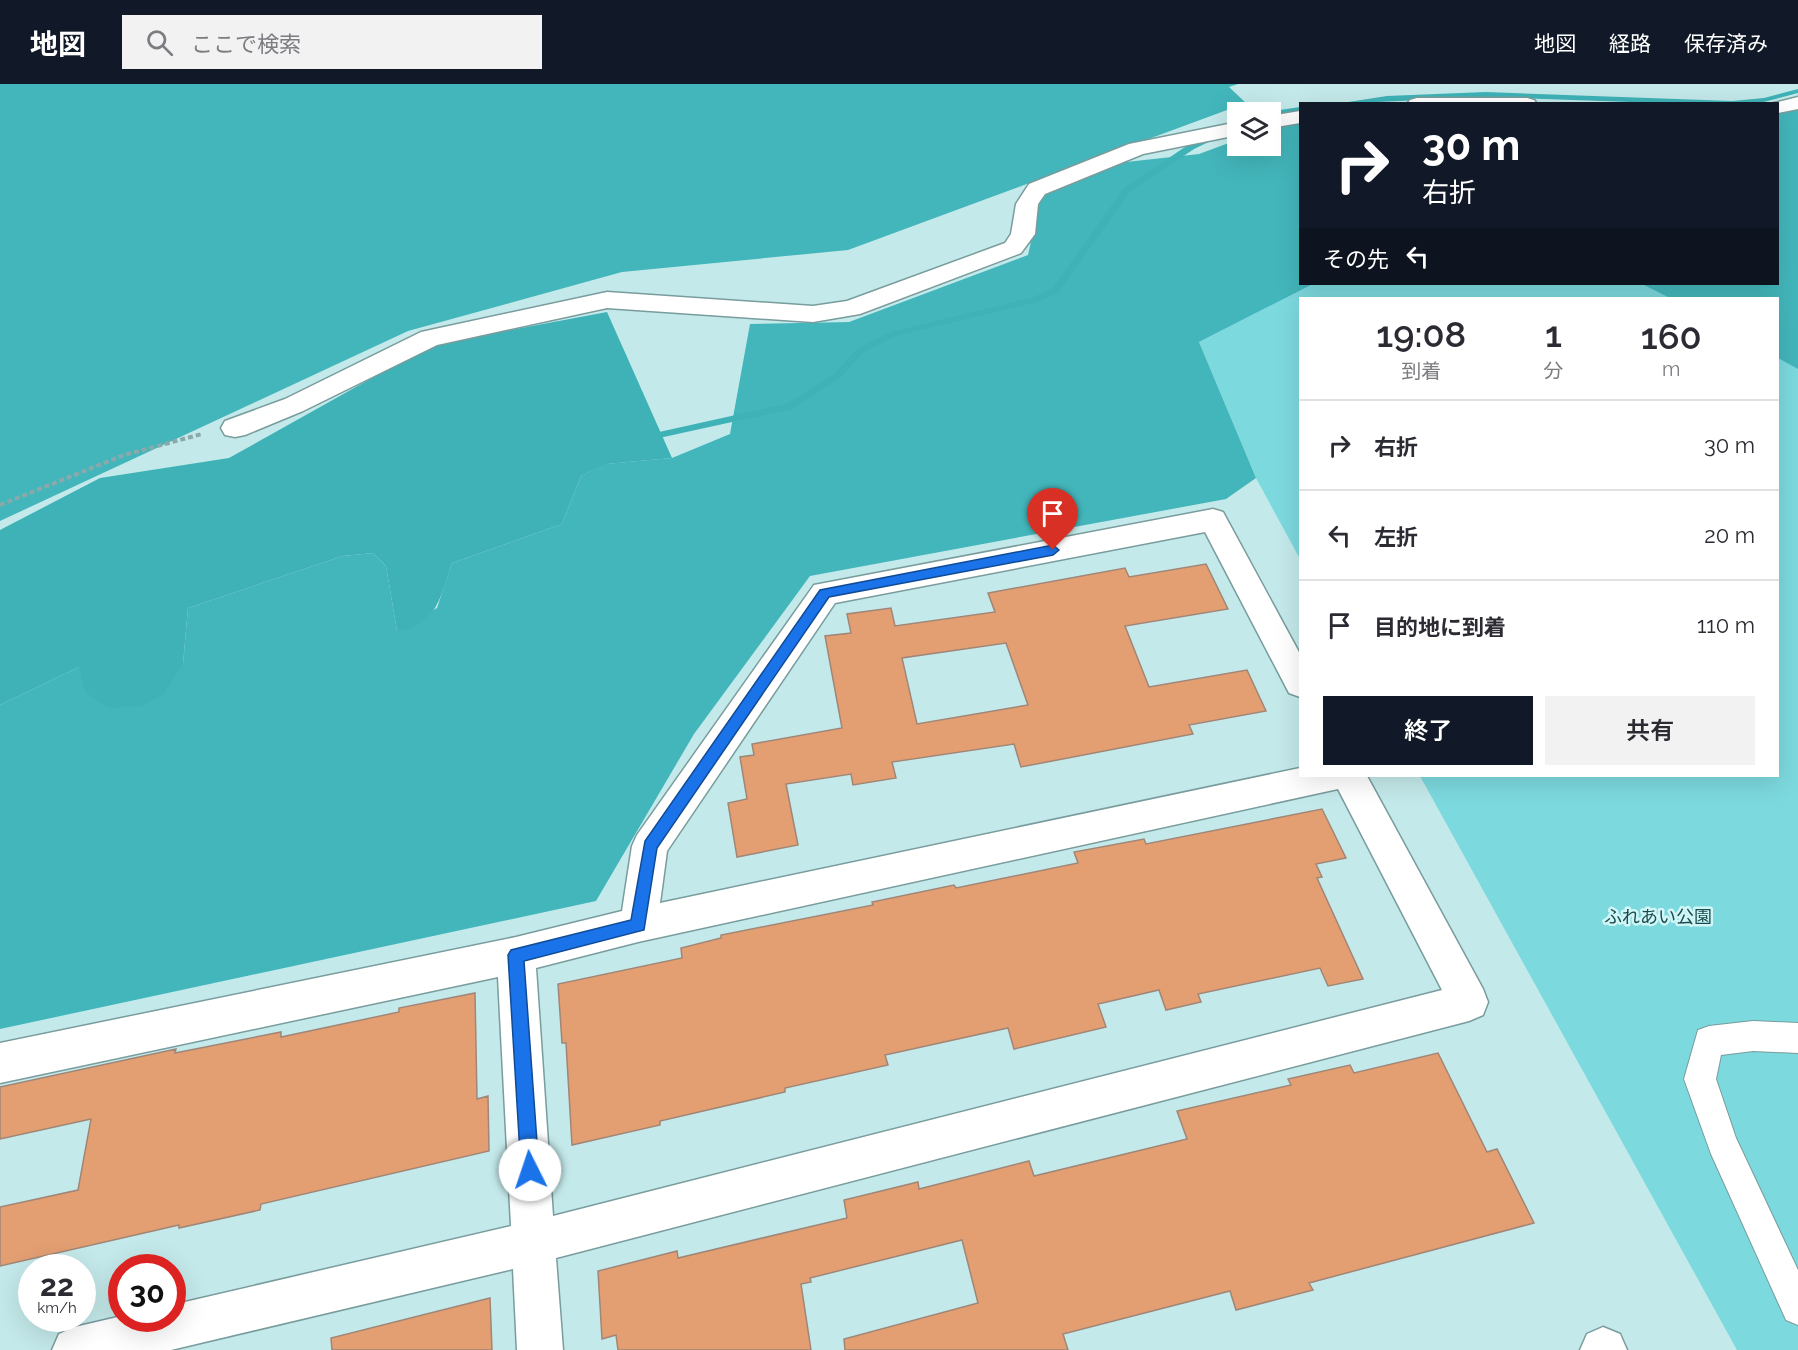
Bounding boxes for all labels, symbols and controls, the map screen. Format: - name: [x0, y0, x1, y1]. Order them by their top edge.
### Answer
- search box: [122, 15, 542, 69]
- icon: search: [143, 26, 176, 59]
- text: 地図: [30, 28, 86, 61]
- text: ここで検索: [191, 31, 301, 57]
- text: 地図: [1534, 31, 1576, 56]
- text: 経路: [1609, 31, 1651, 56]
- text: 保存済み: [1684, 31, 1768, 56]
- map controls: [1227, 102, 1281, 156]
- button: layers: [1227, 102, 1281, 156]
- text: 30 m: [1422, 121, 1520, 170]
- icon: right: [1323, 126, 1401, 204]
- text: 右折: [1422, 177, 1476, 208]
- icon: left: [1401, 240, 1434, 273]
- text: その先: [1323, 246, 1389, 272]
- text: 19:08: [1376, 313, 1466, 355]
- text: 1: [1545, 313, 1562, 355]
- text: 160: [1641, 315, 1702, 357]
- text: m: [1662, 357, 1680, 381]
- text: 到着: [1401, 359, 1441, 383]
- text: 分: [1544, 359, 1564, 383]
- icon: right: [1323, 429, 1356, 462]
- text: 30 m: [1704, 432, 1755, 458]
- text: 右折: [1374, 434, 1418, 460]
- pin: [1027, 488, 1078, 550]
- icon: arrive: [1036, 497, 1069, 530]
- icon: left: [1323, 519, 1356, 552]
- text: 20 m: [1704, 522, 1755, 548]
- text: 左折: [1374, 524, 1418, 550]
- icon: arrive: [1323, 609, 1356, 642]
- text: 110 m: [1697, 612, 1755, 638]
- text: 目的地に到着: [1374, 614, 1506, 640]
- button: 終了: [1323, 696, 1533, 765]
- button: 共有: [1545, 696, 1755, 765]
- park label: ふれあい公園: [1604, 906, 1712, 927]
- position arrow: [498, 1138, 562, 1202]
- speed limit sign: 30: [108, 1254, 186, 1332]
- text: 22: [40, 1268, 74, 1303]
- text: km/h: [37, 1299, 77, 1317]

